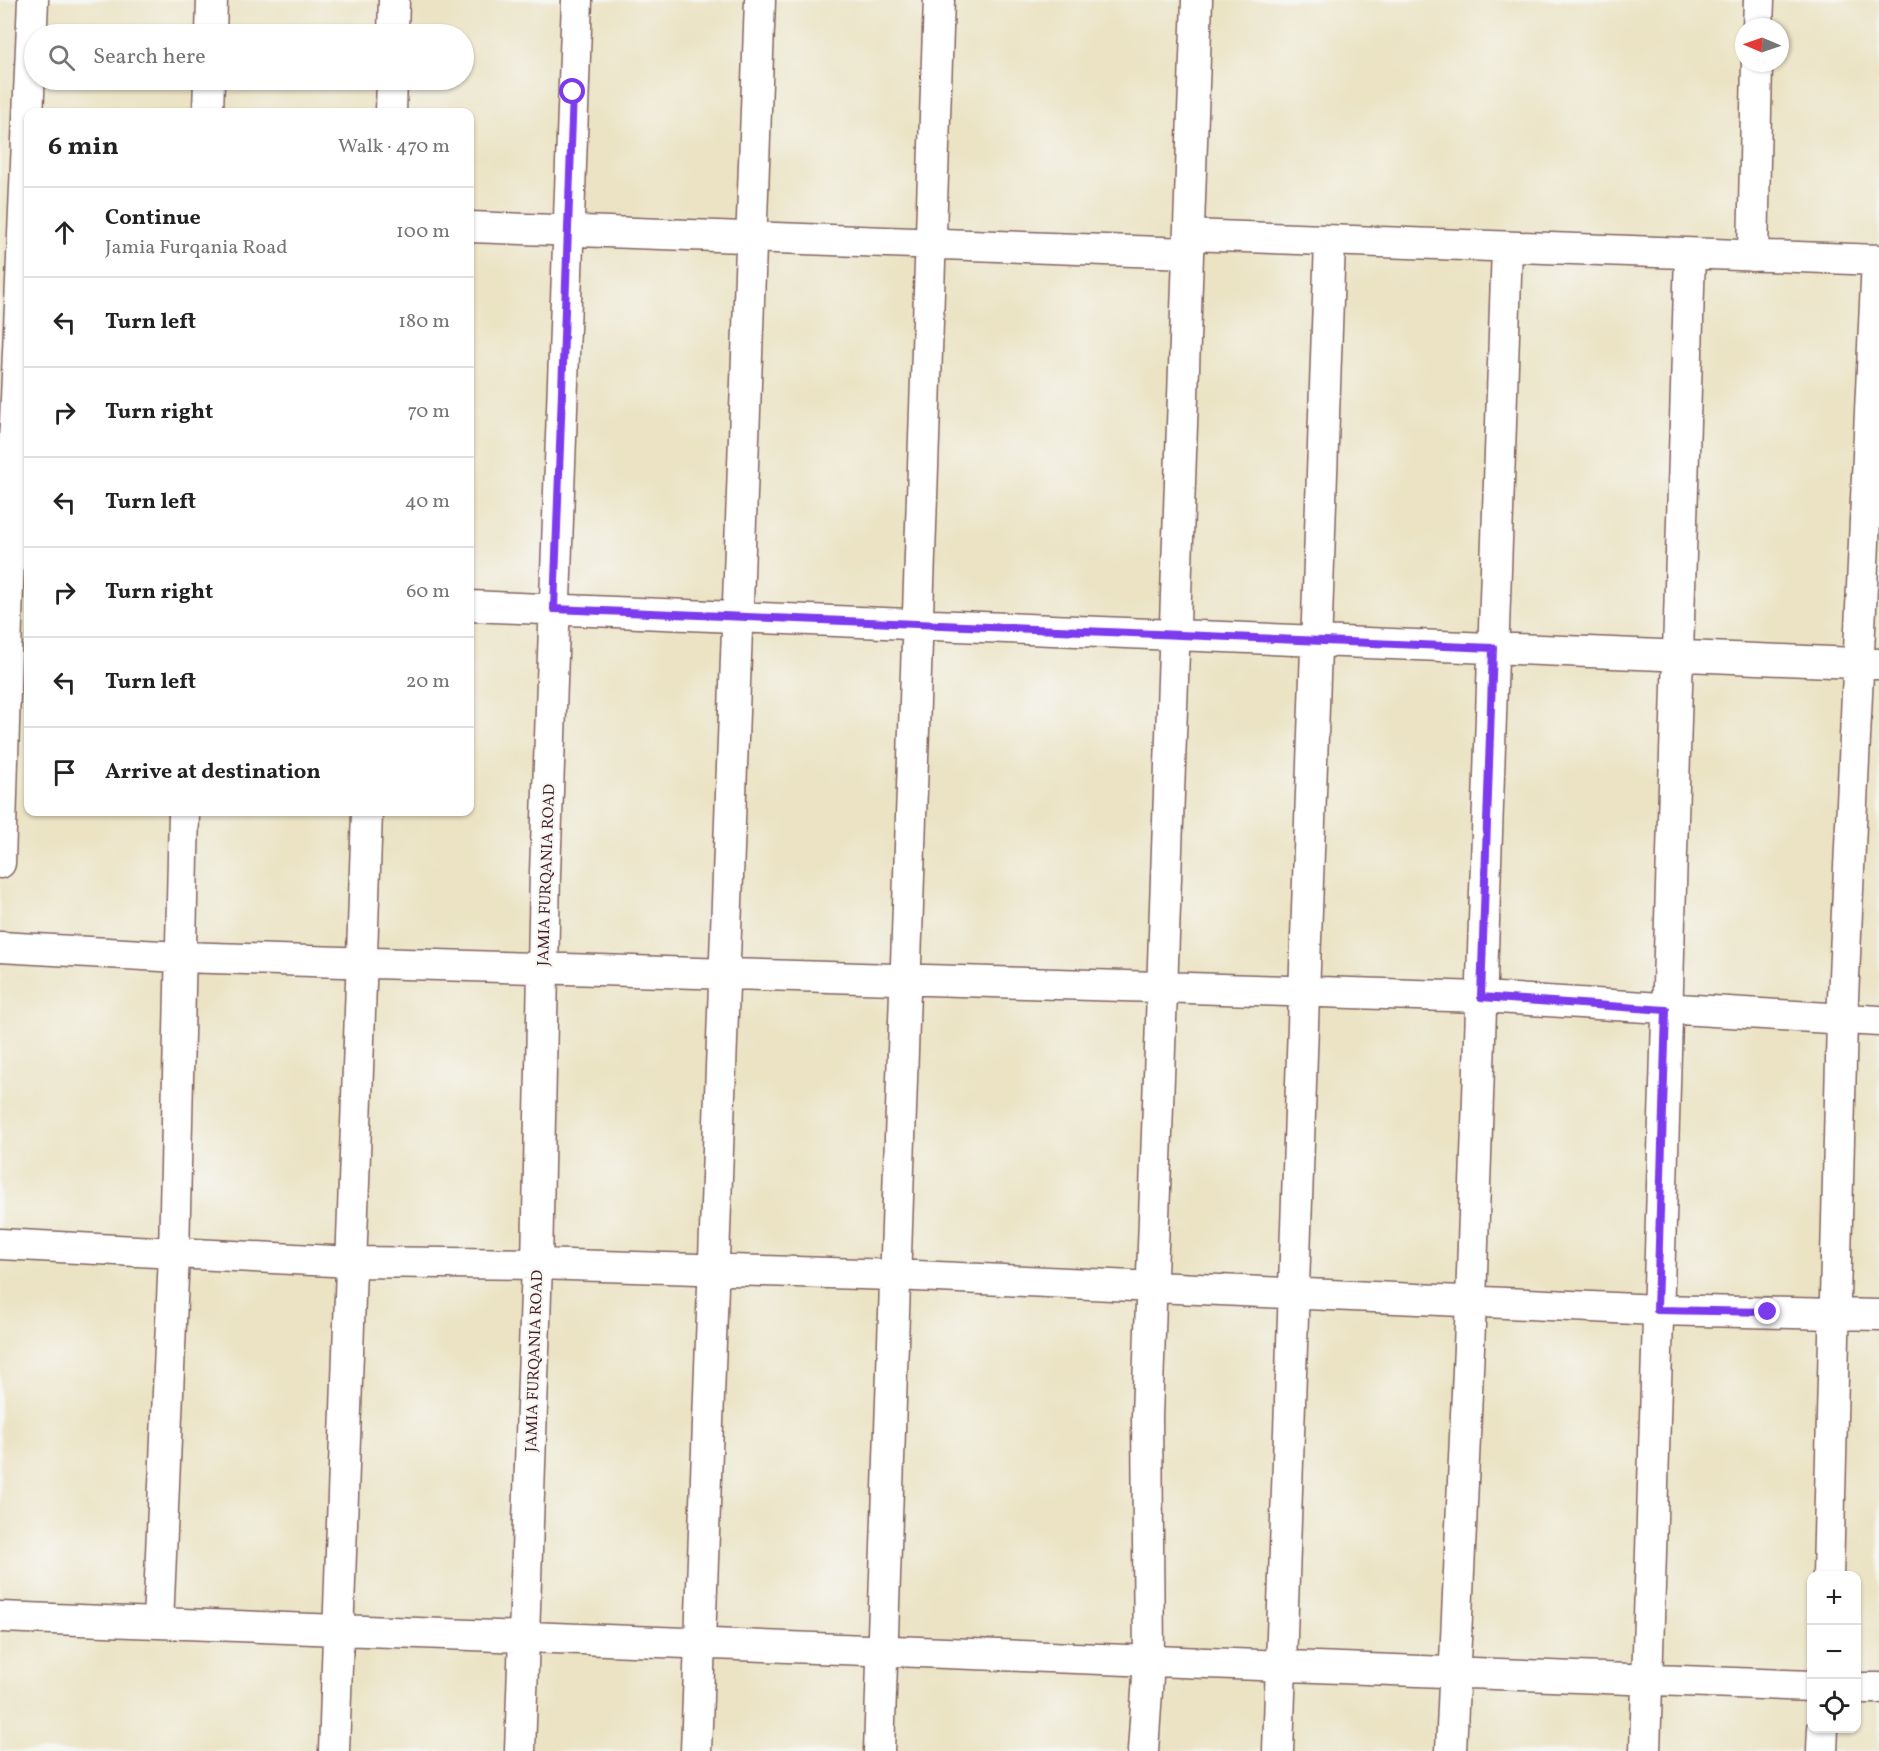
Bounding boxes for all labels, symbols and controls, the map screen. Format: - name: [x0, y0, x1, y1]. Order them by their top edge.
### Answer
- north arrow: [1735, 18, 1789, 72]
- search box: [24, 24, 474, 90]
- icon: search: [45, 41, 78, 74]
- text: Search here: [93, 42, 206, 73]
- route start: [559, 78, 585, 104]
- text: 6 min: [48, 129, 119, 165]
- text: Walk · 470 m: [338, 133, 450, 161]
- text: Continue: [105, 203, 201, 234]
- icon: ahead: [48, 216, 81, 249]
- text: 100 m: [396, 218, 450, 246]
- text: Jamia Furqania Road: [105, 234, 287, 262]
- icon: left: [48, 306, 81, 339]
- text: Turn left: [105, 307, 196, 338]
- text: 180 m: [398, 308, 450, 336]
- icon: right: [48, 396, 81, 429]
- text: Turn right: [105, 397, 213, 428]
- text: 70 m: [407, 398, 450, 426]
- icon: left: [48, 486, 81, 519]
- text: Turn left: [105, 487, 196, 518]
- text: 40 m: [405, 488, 450, 516]
- icon: right: [48, 576, 81, 609]
- text: Turn right: [105, 577, 213, 608]
- text: 60 m: [406, 578, 450, 606]
- icon: left: [48, 666, 81, 699]
- text: Turn left: [105, 667, 196, 698]
- text: 20 m: [406, 668, 450, 696]
- icon: arrive: [48, 756, 81, 789]
- text: Arrive at destination: [105, 757, 321, 788]
- street label: JAMIA FURQANIA ROAD: [533, 783, 561, 966]
- street label: JAMIA FURQANIA ROAD: [521, 1269, 549, 1452]
- route end: [1754, 1298, 1780, 1324]
- map controls: [1807, 1571, 1861, 1733]
- button: +: [1807, 1571, 1861, 1625]
- button: −: [1807, 1625, 1861, 1679]
- button: locate: [1807, 1679, 1861, 1733]

